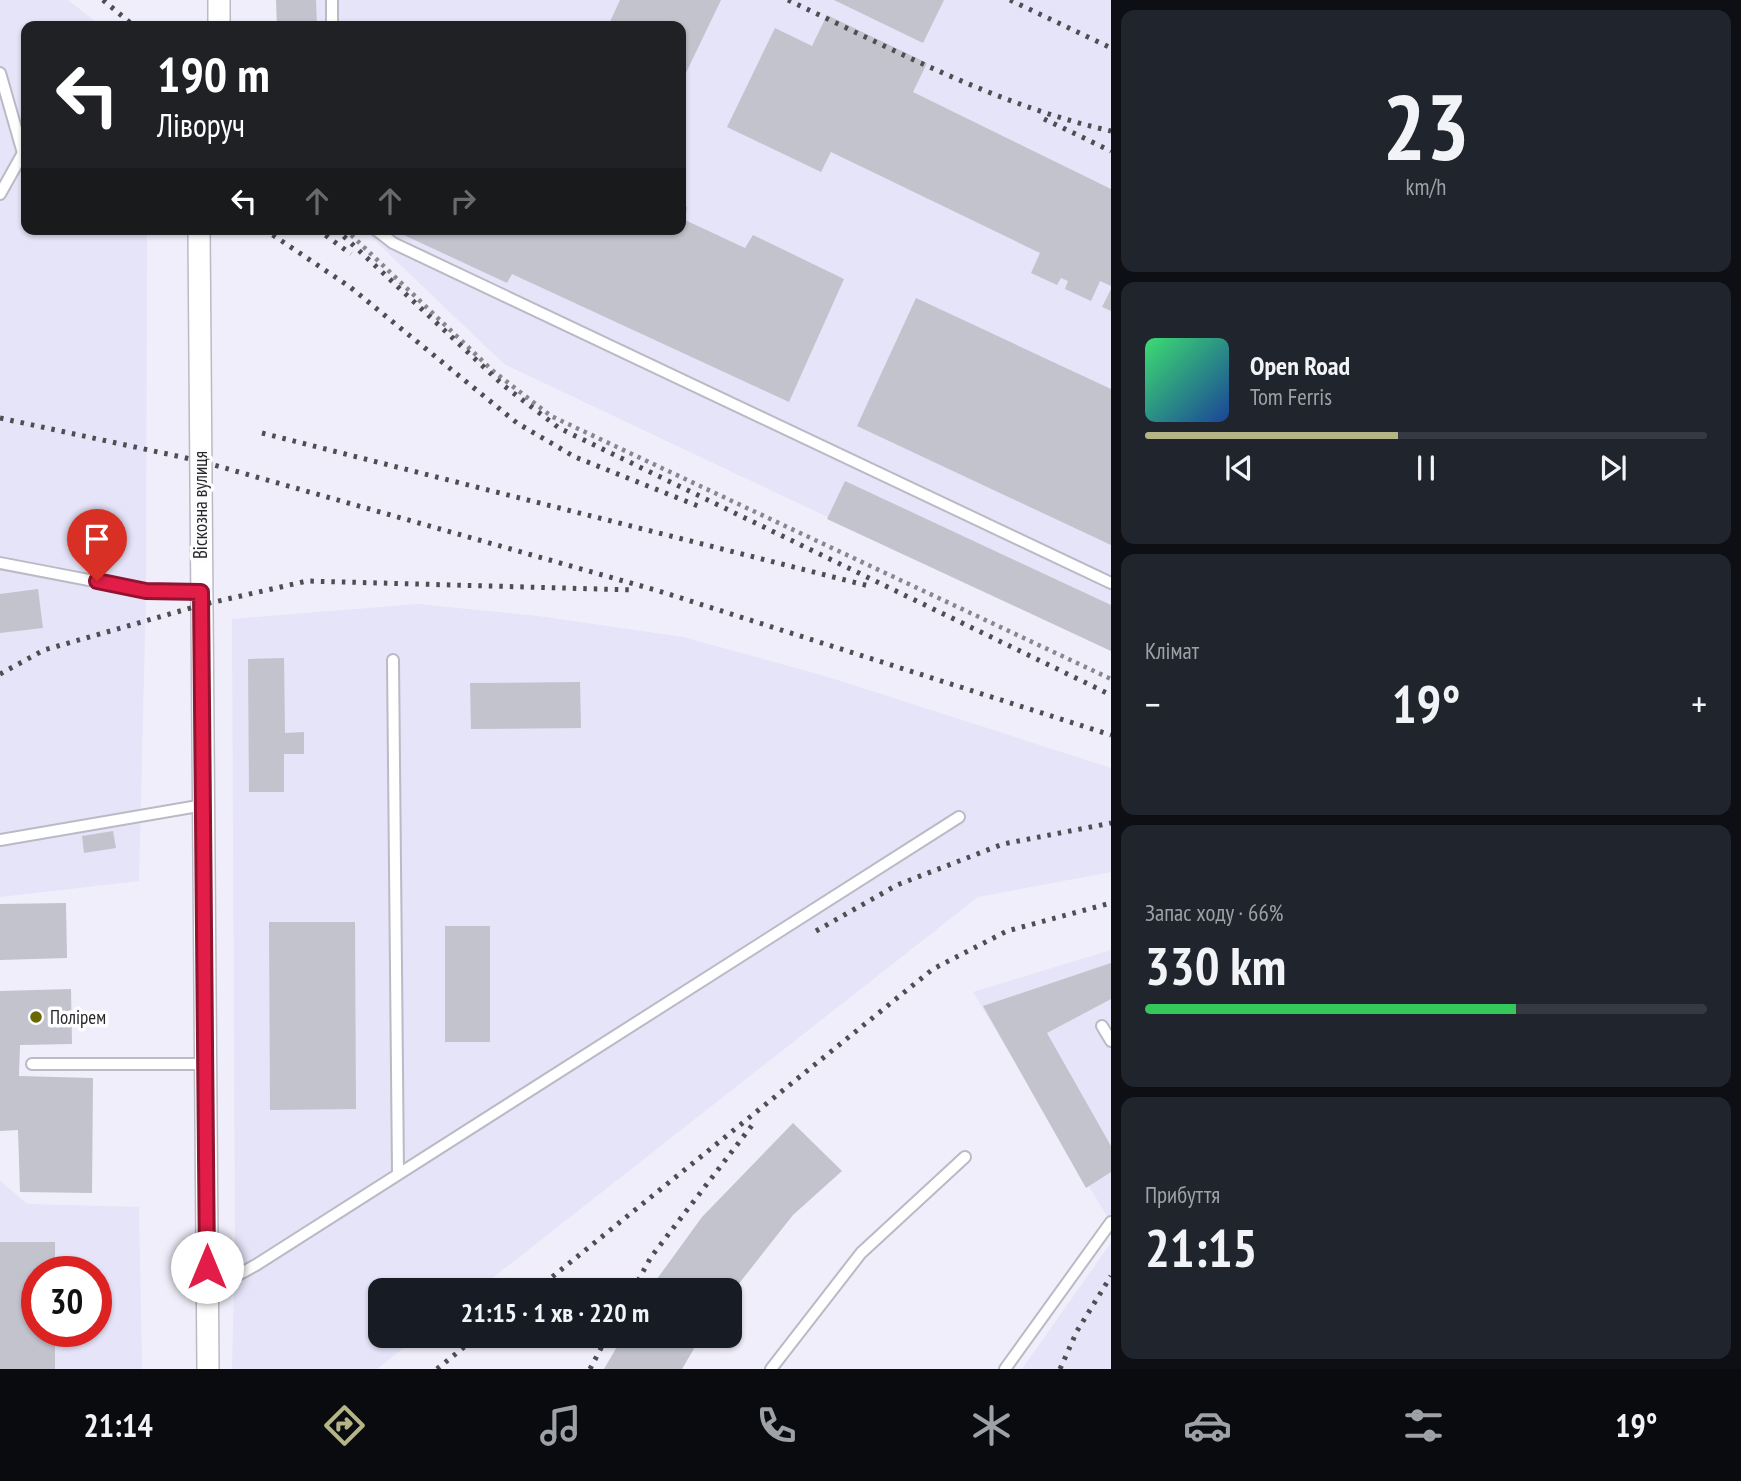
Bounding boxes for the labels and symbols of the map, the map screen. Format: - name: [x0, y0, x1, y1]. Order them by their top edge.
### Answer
- street label: Віскозна вулиця: [188, 451, 212, 559]
- pin: [67, 509, 127, 581]
- place label: Полірем: [50, 1005, 106, 1029]
- marker: Полірем: [28, 1009, 44, 1025]
- position arrow: [170, 1230, 244, 1304]
- speed limit sign: 30: [21, 1256, 112, 1347]

